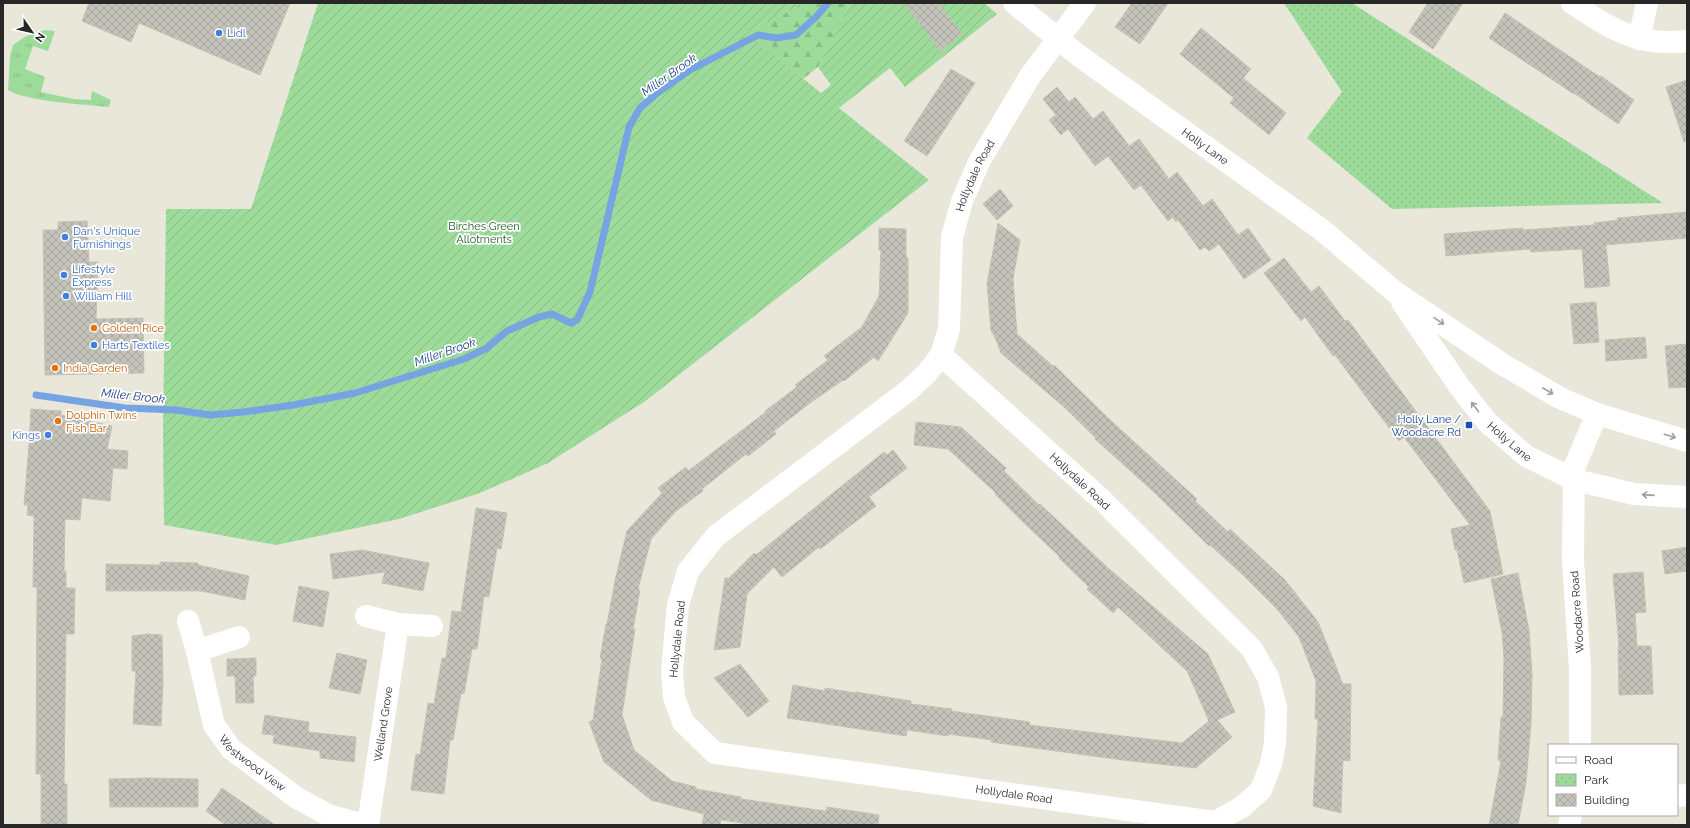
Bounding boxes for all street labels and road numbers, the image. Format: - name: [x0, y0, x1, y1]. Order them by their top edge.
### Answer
- street label: Holly Lane: [1179, 126, 1231, 168]
- street label: Hollydale Road: [953, 138, 998, 213]
- street label: Holly Lane: [1484, 419, 1534, 465]
- street label: Hollydale Road: [1047, 450, 1113, 513]
- street label: Woodacre Road: [1568, 570, 1587, 653]
- street label: Hollydale Road: [667, 600, 688, 678]
- street label: Welland Grove: [372, 685, 396, 762]
- street label: Westwood View: [216, 733, 288, 794]
- street label: Hollydale Road: [975, 783, 1053, 806]

